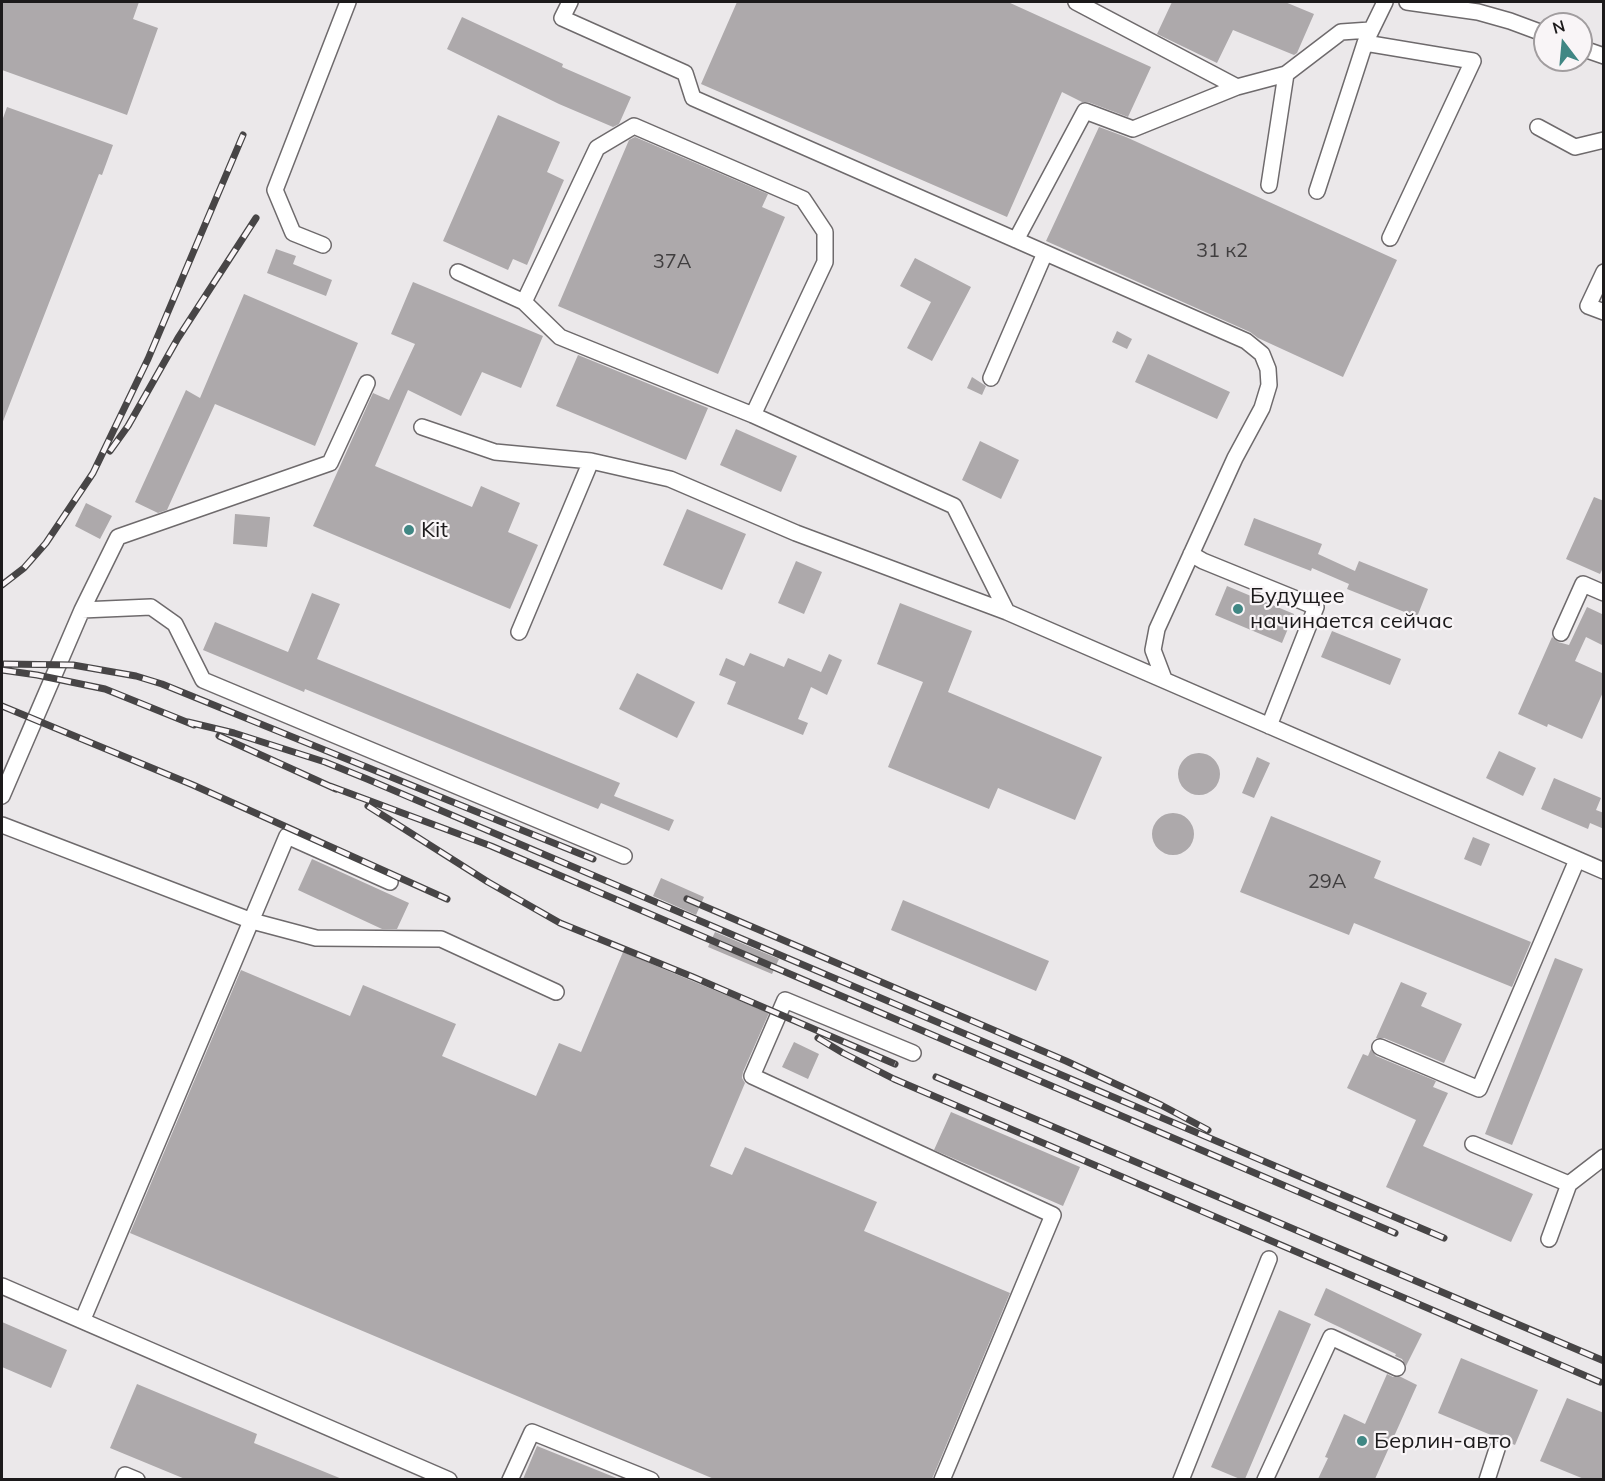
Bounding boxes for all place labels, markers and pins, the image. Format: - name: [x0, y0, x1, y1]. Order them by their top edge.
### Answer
- place label: Kit: [421, 517, 448, 543]
- marker: Kit: [402, 523, 416, 537]
- place label: Будущее начинается сейчас: [1250, 583, 1453, 634]
- marker: Будущее начинается сейчас: [1231, 602, 1245, 616]
- place label: Берлин-авто: [1374, 1428, 1512, 1454]
- marker: Берлин-авто: [1355, 1434, 1369, 1448]

